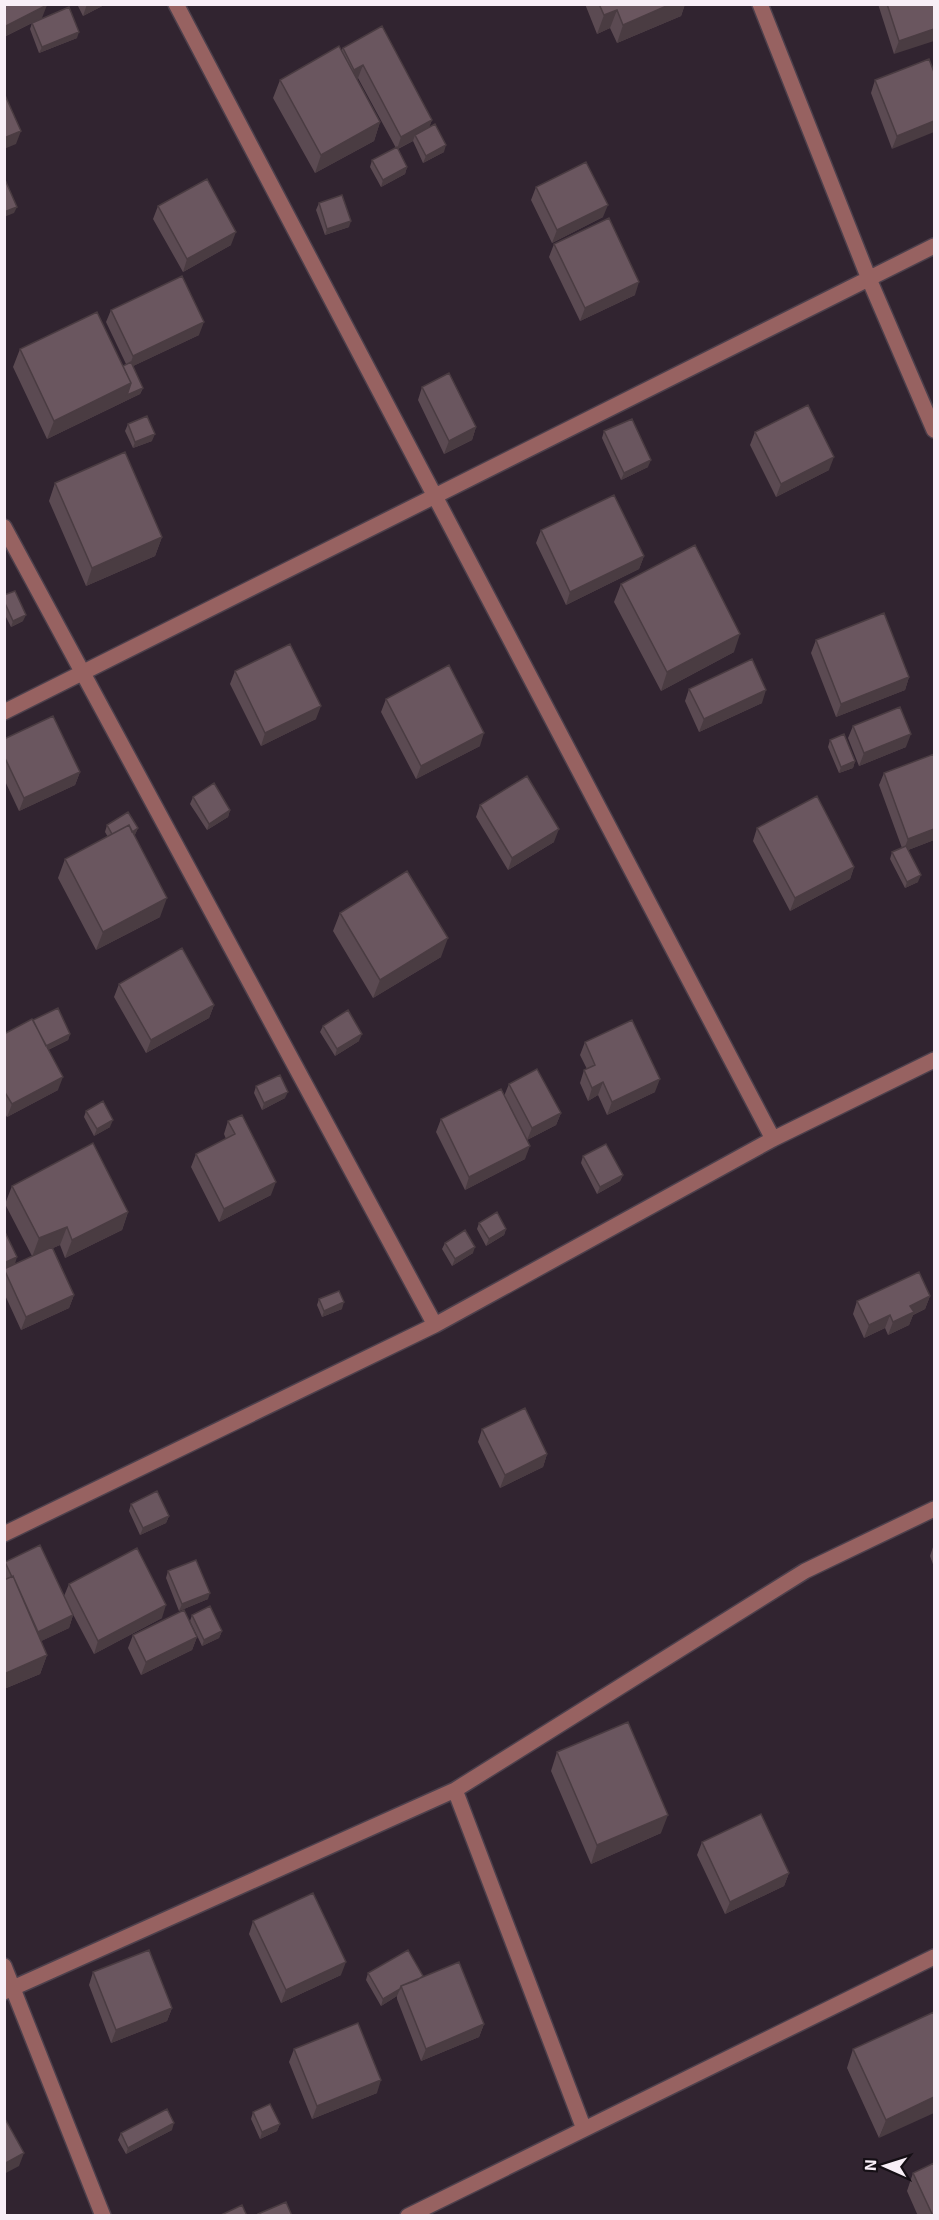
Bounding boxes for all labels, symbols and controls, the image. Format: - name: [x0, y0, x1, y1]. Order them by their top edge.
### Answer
- north arrow: [855, 2136, 915, 2196]
- text: N: [860, 2159, 879, 2171]

